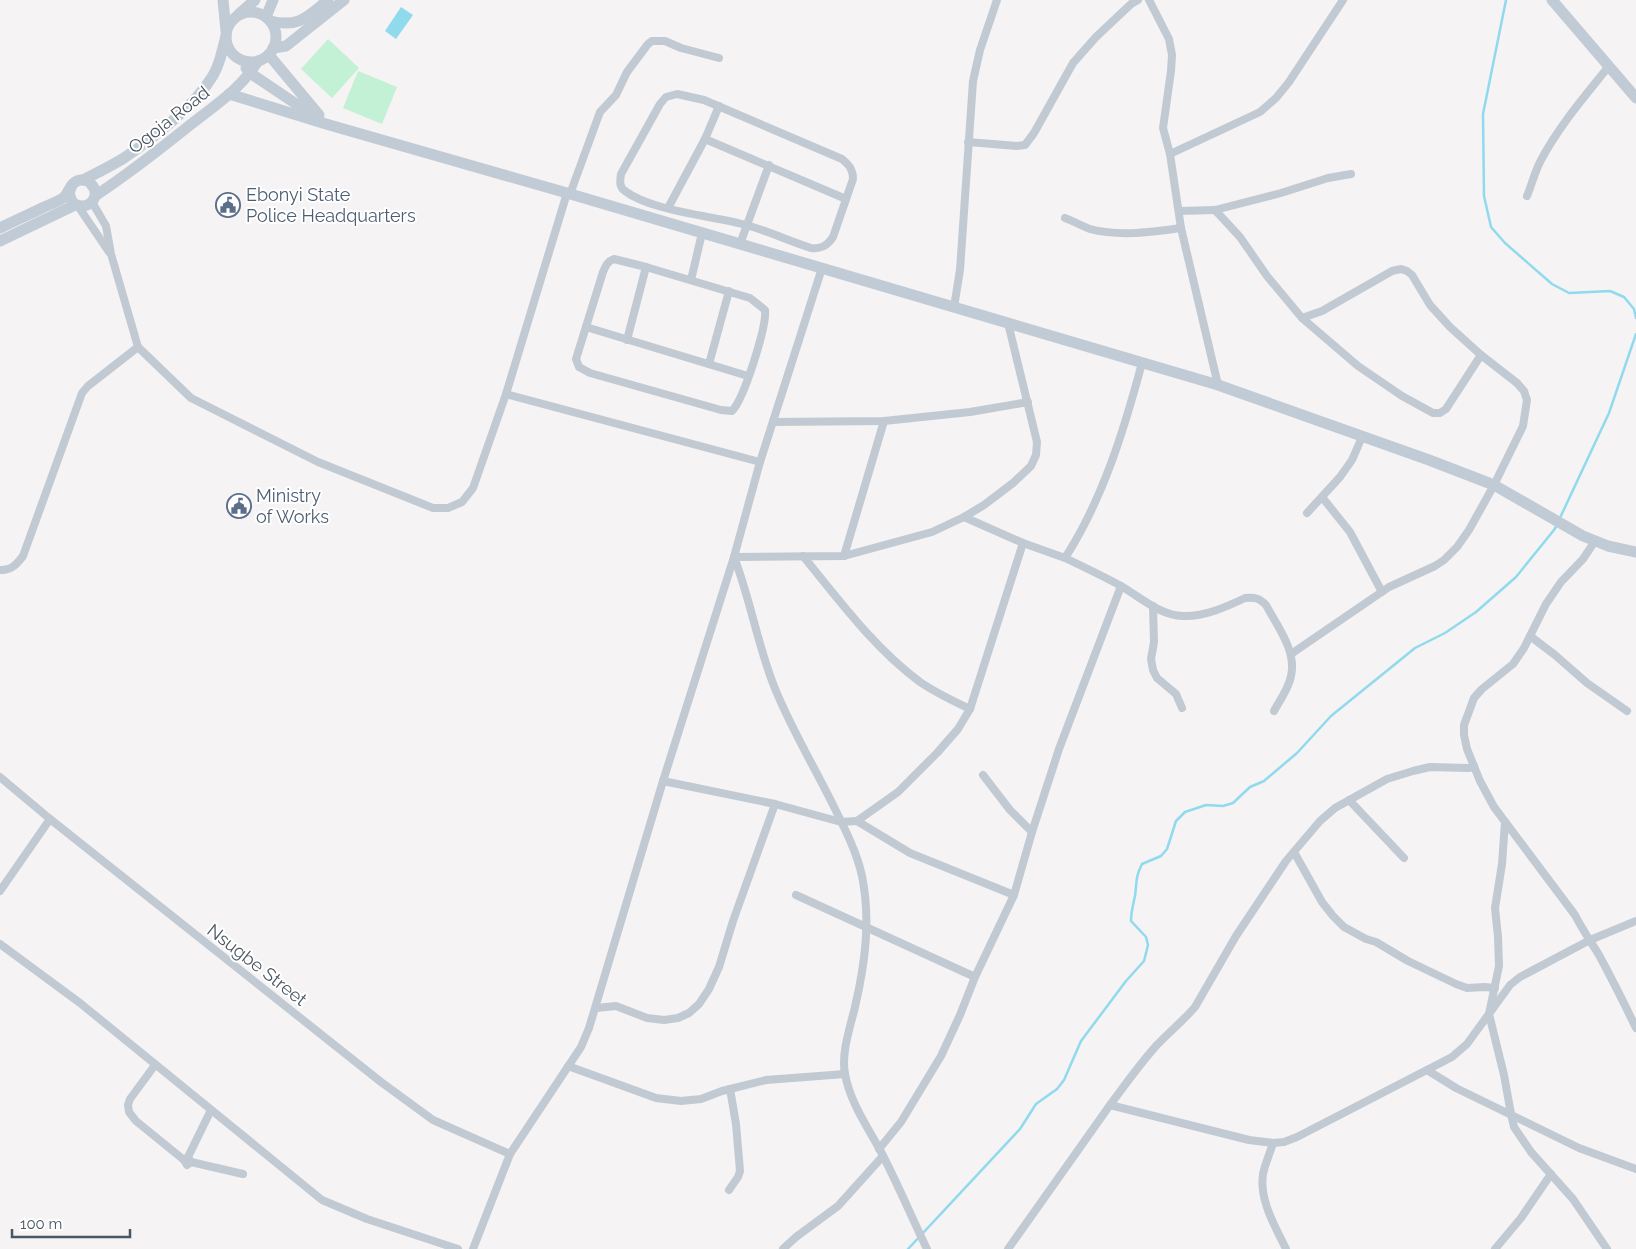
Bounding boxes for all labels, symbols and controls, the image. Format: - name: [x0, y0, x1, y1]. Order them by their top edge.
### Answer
- street label: Ogoja Road: [124, 81, 213, 158]
- place label: Ebonyi State Police Headquarters: [246, 184, 416, 226]
- public building icon: Ebonyi State Police Headquarters: [215, 192, 241, 218]
- place label: Ministry of Works: [256, 485, 329, 527]
- public building icon: Ministry of Works: [226, 493, 252, 519]
- street label: Nsugbe Street: [203, 919, 311, 1010]
- scale bar: [12, 1206, 130, 1238]
- text: 100 m: [20, 1215, 62, 1233]

